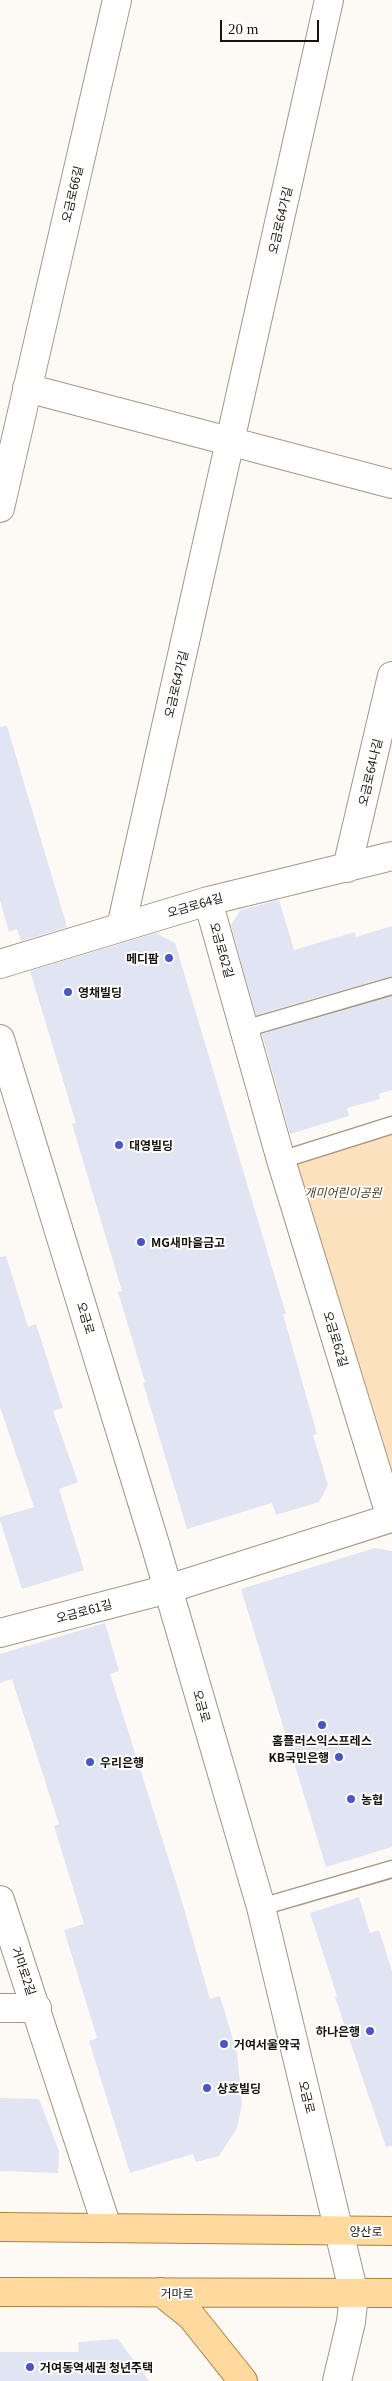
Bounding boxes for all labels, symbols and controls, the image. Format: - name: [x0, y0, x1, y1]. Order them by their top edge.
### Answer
- scale bar: [222, 10, 321, 42]
- text: 20 m: [228, 21, 258, 37]
- street label: 오금로66길: [59, 164, 85, 224]
- street label: 오금로64가길: [265, 185, 295, 255]
- street label: 오금로64가길: [161, 649, 191, 719]
- street label: 오금로64나길: [355, 737, 385, 807]
- street label: 오금로64길: [165, 890, 225, 920]
- street label: 오금로62길: [207, 920, 237, 980]
- place label: 메디팜: [126, 951, 159, 965]
- marker: 메디팜: [163, 952, 175, 964]
- place label: 영채빌딩: [78, 985, 122, 999]
- marker: 영채빌딩: [62, 986, 74, 998]
- place label: 대영빌딩: [129, 1138, 173, 1152]
- marker: 대영빌딩: [113, 1139, 125, 1151]
- park label: 개미어린이공원: [304, 1185, 382, 1199]
- place label: MG새마을금고: [151, 1235, 225, 1249]
- marker: MG새마을금고: [135, 1236, 147, 1248]
- street label: 오금로: [74, 1300, 98, 1336]
- street label: 오금로62길: [321, 1309, 351, 1369]
- street label: 오금로61길: [54, 1597, 114, 1625]
- street label: 오금로: [191, 1688, 213, 1724]
- marker: 홈플러스익스프레스: [316, 1719, 328, 1731]
- place label: 홈플러스익스프레스: [272, 1733, 372, 1747]
- place label: KB국민은행: [268, 1750, 329, 1764]
- marker: KB국민은행: [333, 1751, 345, 1763]
- place label: 우리은행: [100, 1755, 144, 1769]
- marker: 우리은행: [84, 1756, 96, 1768]
- place label: 농협: [361, 1792, 383, 1806]
- marker: 농협: [345, 1793, 357, 1805]
- street label: 거마로2길: [9, 1945, 39, 1997]
- place label: 하나은행: [316, 2024, 360, 2038]
- marker: 하나은행: [364, 2025, 376, 2037]
- place label: 거여서울약국: [234, 2037, 300, 2051]
- marker: 거여서울약국: [218, 2038, 230, 2050]
- street label: 오금로: [296, 2079, 318, 2115]
- place label: 상호빌딩: [217, 2081, 261, 2095]
- marker: 상호빌딩: [201, 2082, 213, 2094]
- street label: 양산로: [349, 2224, 383, 2238]
- street label: 거마로: [160, 2286, 194, 2300]
- place label: 거여동역세권 청년주택: [40, 2360, 153, 2374]
- marker: 거여동역세권 청년주택: [24, 2361, 36, 2373]

